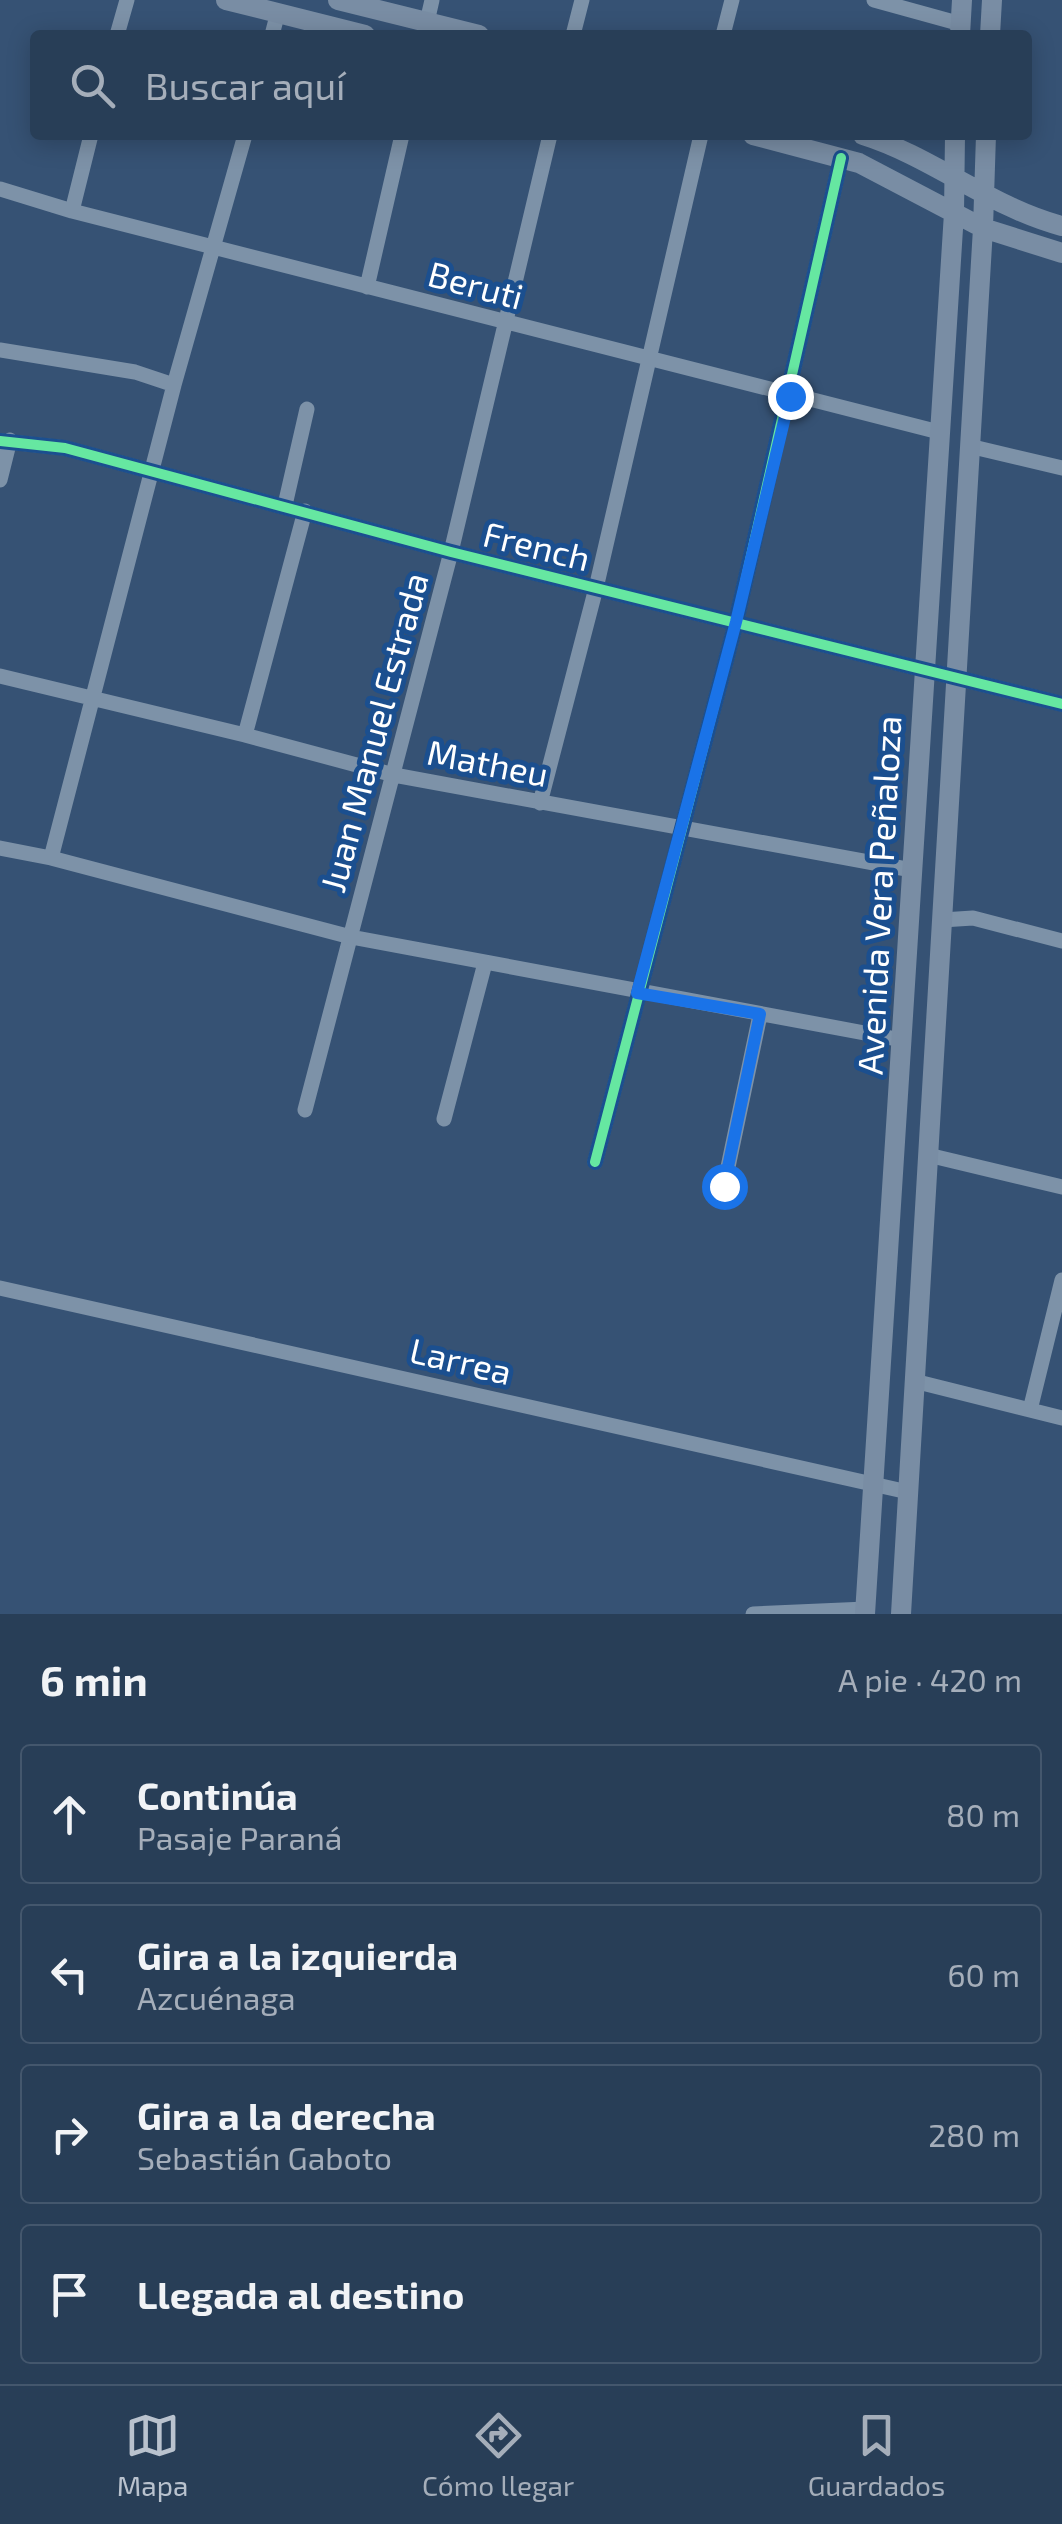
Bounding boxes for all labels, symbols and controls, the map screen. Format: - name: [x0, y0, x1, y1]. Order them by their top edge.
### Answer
- search box: [30, 30, 1032, 140]
- icon: search: [65, 58, 120, 113]
- text: Buscar aquí: [145, 62, 346, 108]
- street label: Beruti: [424, 251, 528, 317]
- route end: [768, 374, 814, 420]
- street label: French: [479, 512, 595, 578]
- street label: Juan Manuel Estrada: [310, 568, 436, 896]
- street label: Avenida Vera Peñaloza: [848, 714, 908, 1076]
- street label: Matheu: [424, 730, 552, 794]
- route start: [702, 1164, 748, 1210]
- street label: Larrea: [406, 1328, 516, 1392]
- text: 6 min: [40, 1654, 148, 1704]
- text: A pie · 420 m: [838, 1660, 1022, 1698]
- text: Continúa: [137, 1772, 298, 1818]
- icon: ahead: [42, 1787, 97, 1842]
- text: 80 m: [946, 1795, 1020, 1833]
- text: Pasaje Paraná: [137, 1818, 342, 1856]
- text: Gira a la izquierda: [137, 1932, 458, 1978]
- icon: left: [42, 1947, 97, 2002]
- text: 60 m: [947, 1955, 1020, 1993]
- text: Azcuénaga: [137, 1978, 296, 2016]
- text: Gira a la derecha: [137, 2092, 436, 2138]
- icon: right: [42, 2107, 97, 2162]
- text: 280 m: [928, 2115, 1020, 2153]
- text: Sebastián Gaboto: [137, 2138, 392, 2176]
- icon: arrive: [42, 2267, 97, 2322]
- text: Llegada al destino: [137, 2271, 465, 2317]
- tab: Mapa: [117, 2408, 188, 2502]
- tab: Cómo llegar: [422, 2408, 574, 2502]
- tab: Guardados: [808, 2408, 945, 2502]

